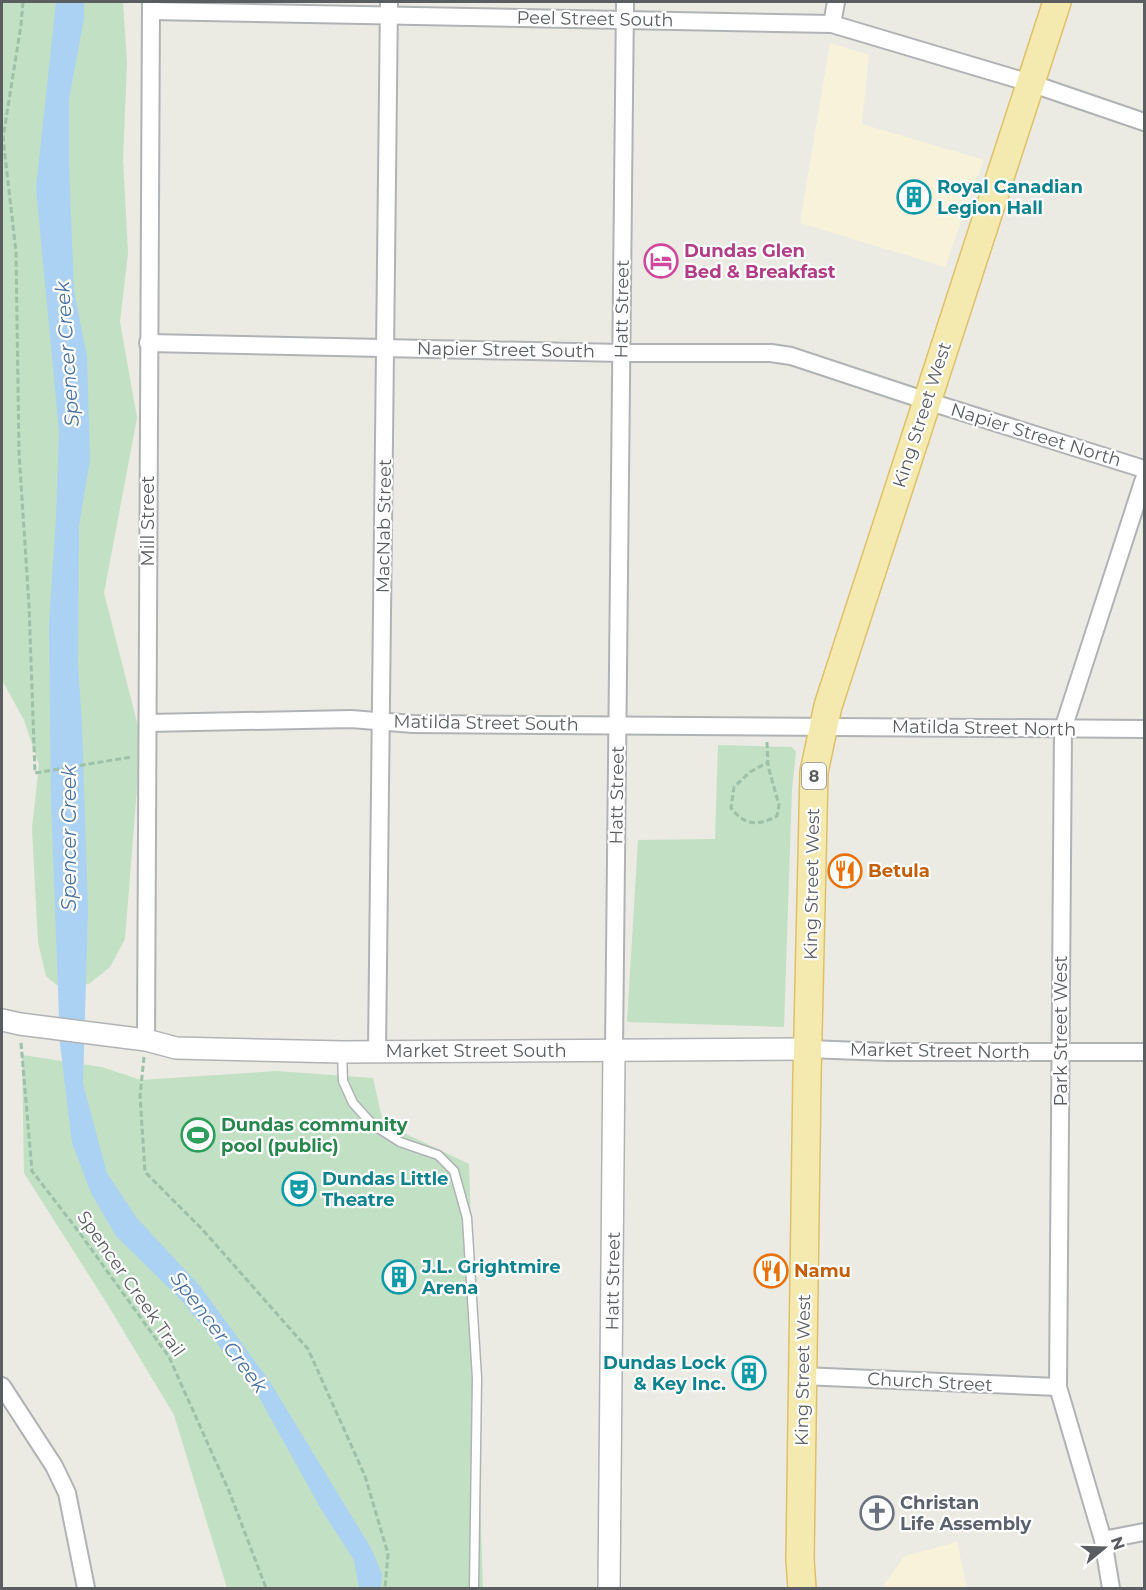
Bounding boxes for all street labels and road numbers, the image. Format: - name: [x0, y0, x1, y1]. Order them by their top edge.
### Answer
- street label: Peel Street South: [516, 7, 674, 31]
- street label: Hatt Street: [610, 259, 634, 359]
- street label: Napier Street South: [417, 337, 595, 363]
- street label: King Street West: [888, 339, 956, 491]
- street label: Napier Street North: [948, 399, 1124, 471]
- street label: MacNab Street: [372, 459, 396, 593]
- street label: Mill Street: [137, 476, 159, 566]
- street label: Matilda Street South: [393, 710, 579, 736]
- street label: Matilda Street North: [892, 715, 1076, 741]
- street label: Hatt Street: [605, 745, 629, 845]
- road number: 8: [802, 763, 826, 789]
- street label: King Street West: [800, 808, 824, 960]
- street label: Park Street West: [1050, 956, 1072, 1106]
- street label: Market Street North: [850, 1038, 1030, 1064]
- street label: Market Street South: [385, 1040, 567, 1062]
- street label: Spencer Creek Trail: [72, 1207, 190, 1361]
- street label: Hatt Street: [601, 1231, 625, 1331]
- street label: King Street West: [791, 1294, 815, 1446]
- street label: Church Street: [867, 1368, 993, 1396]

